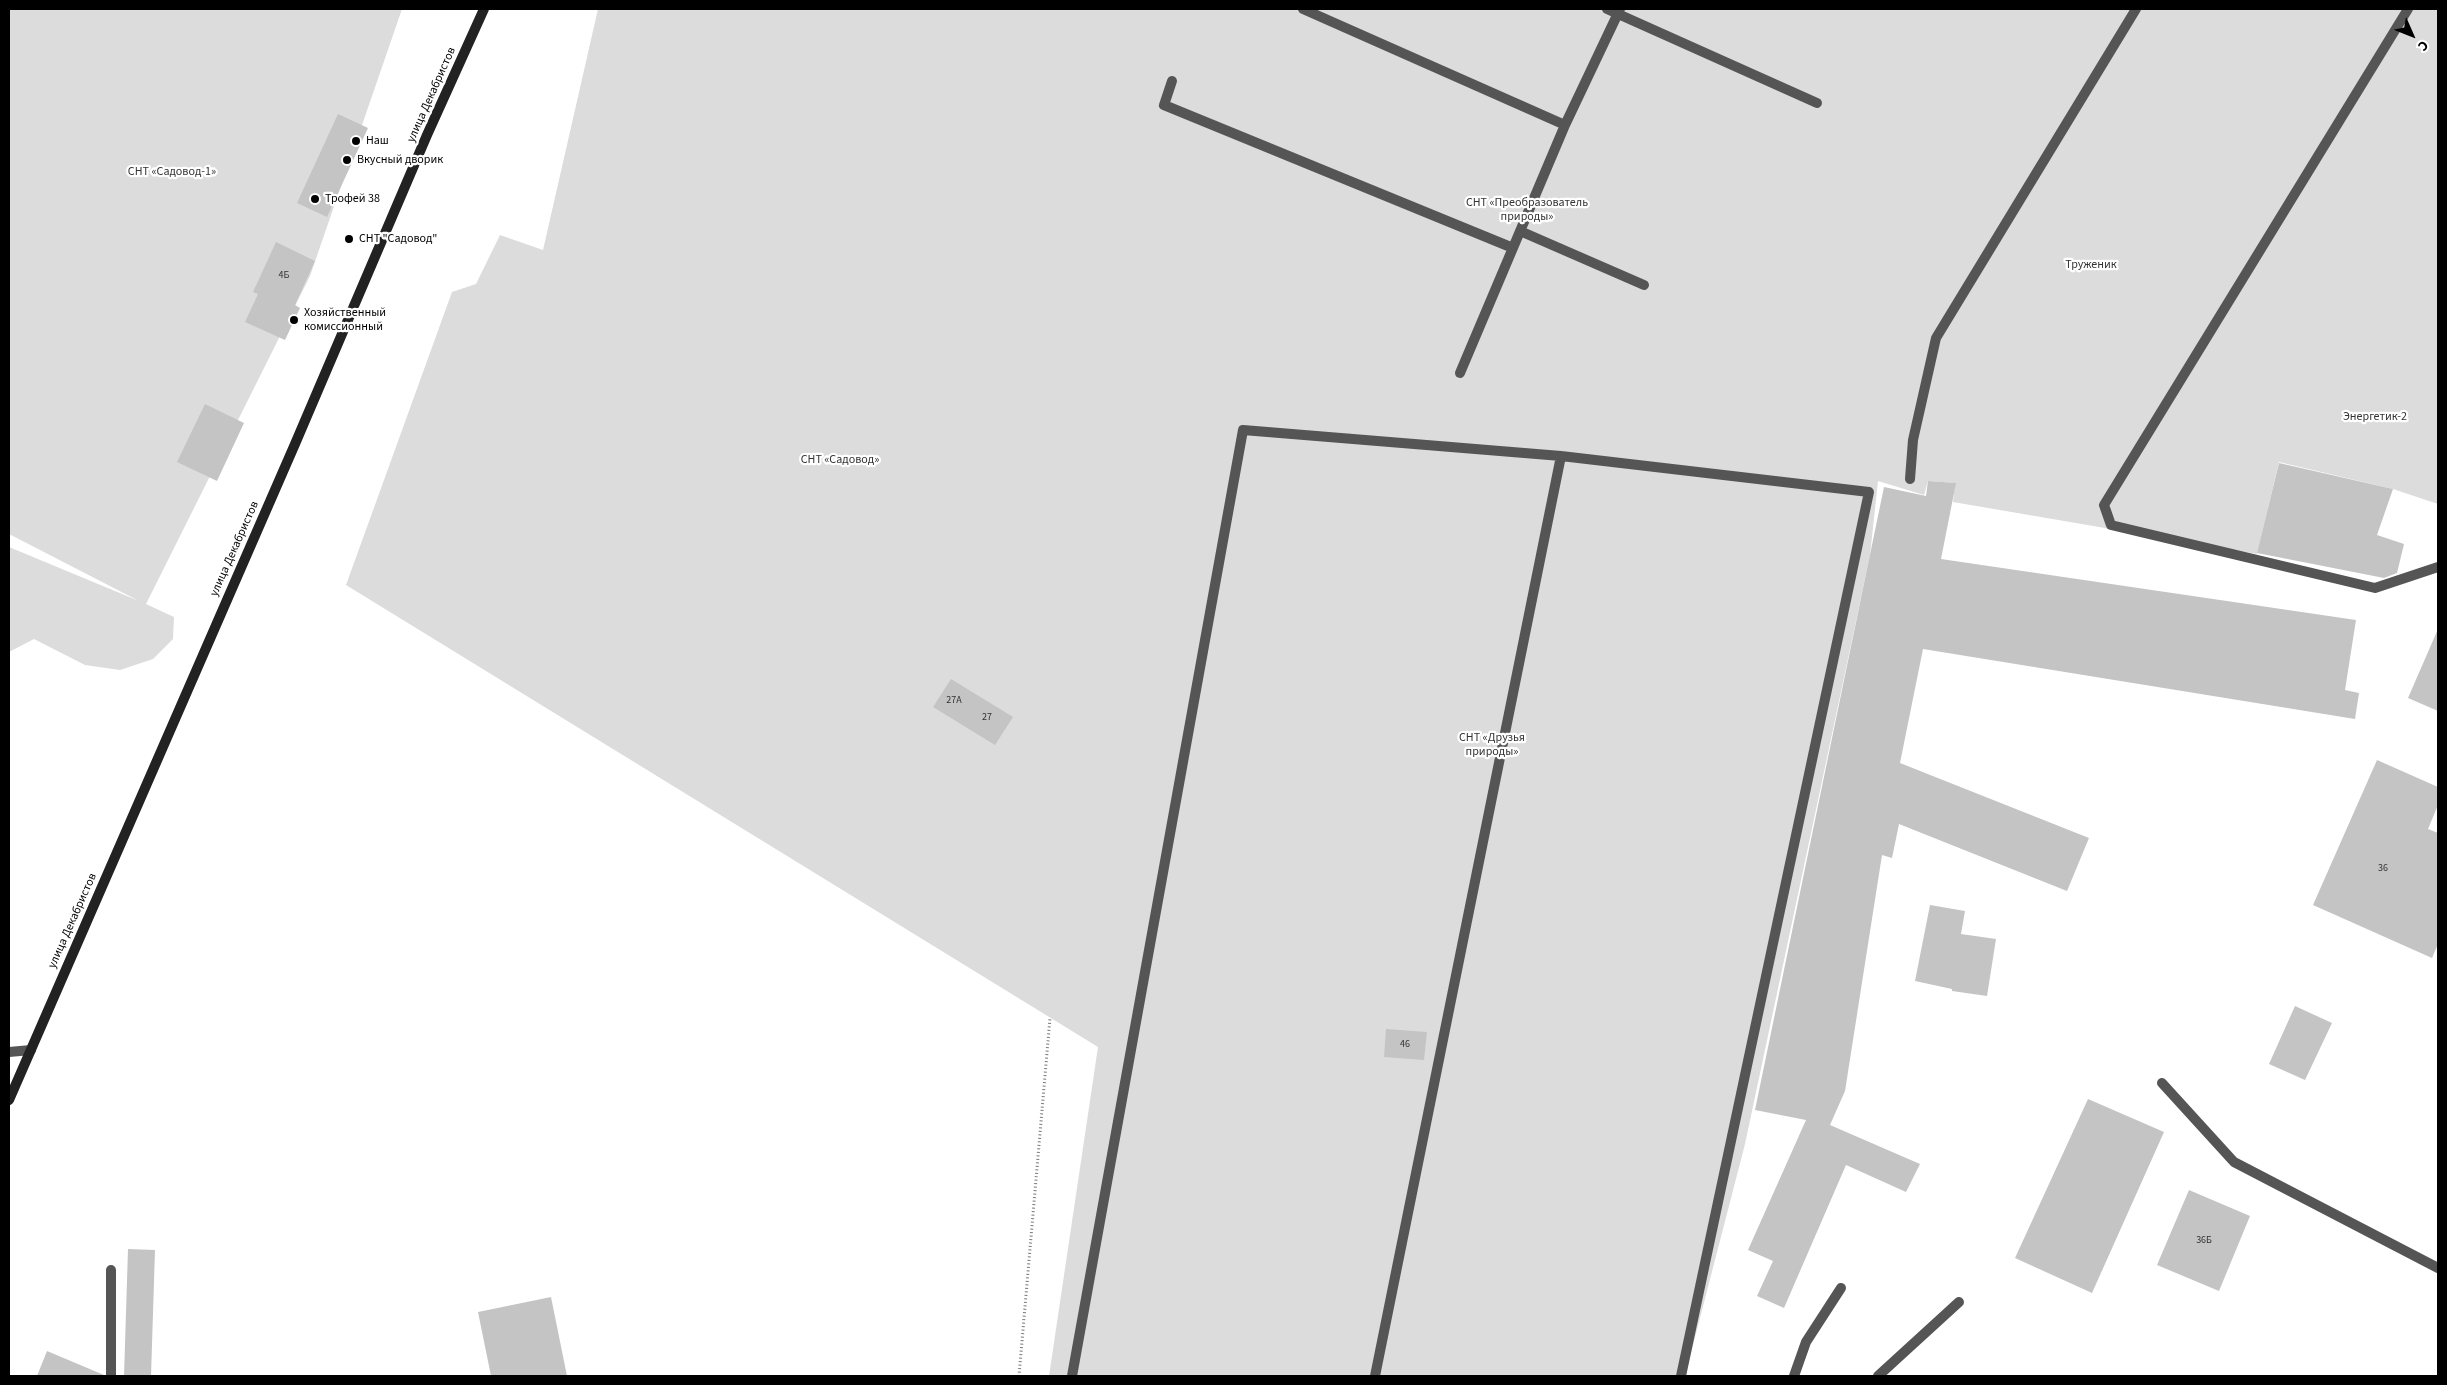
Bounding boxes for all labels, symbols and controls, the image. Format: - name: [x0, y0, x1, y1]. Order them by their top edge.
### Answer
- north arrow: [2387, 10, 2437, 60]
- text: С: [2413, 36, 2433, 55]
- street label: улица Декабристов: [405, 45, 459, 145]
- place label: Наш: [366, 134, 389, 148]
- marker: Наш: [350, 135, 362, 147]
- place label: Вкусный дворик: [357, 153, 443, 167]
- marker: Вкусный дворик: [341, 154, 353, 166]
- park label: СНТ «Садовод-1»: [128, 165, 216, 179]
- place label: Трофей 38: [325, 192, 380, 206]
- marker: Трофей 38: [309, 193, 321, 205]
- park label: СНТ «Преобразователь природы»: [1466, 196, 1588, 224]
- place label: СНТ "Садовод": [359, 232, 437, 246]
- marker: СНТ "Садовод": [343, 233, 355, 245]
- park label: Труженик: [2065, 258, 2117, 272]
- house number: 4Б: [279, 270, 289, 282]
- place label: Хозяйственный комиссионный: [304, 306, 386, 334]
- marker: Хозяйственный комиссионный: [288, 314, 300, 326]
- park label: Энергетик-2: [2343, 410, 2407, 424]
- park label: СНТ «Садовод»: [801, 453, 879, 467]
- street label: улица Декабристов: [208, 499, 262, 599]
- house number: 27А: [946, 695, 962, 707]
- house number: 27: [982, 712, 992, 724]
- park label: СНТ «Друзья природы»: [1459, 731, 1525, 759]
- house number: 36: [2378, 863, 2388, 875]
- street label: улица Декабристов: [46, 871, 100, 971]
- house number: 46: [1400, 1039, 1410, 1051]
- house number: 36Б: [2196, 1235, 2212, 1247]

